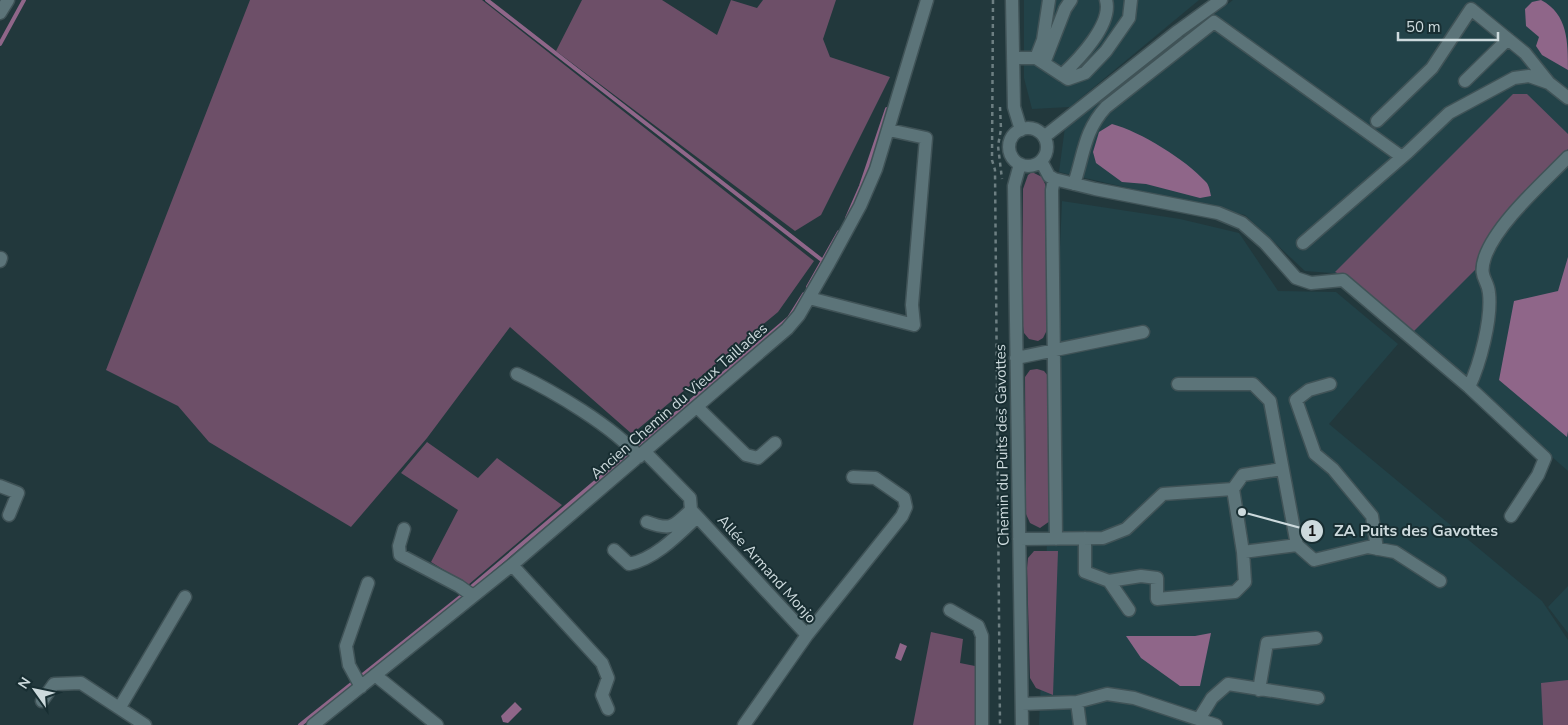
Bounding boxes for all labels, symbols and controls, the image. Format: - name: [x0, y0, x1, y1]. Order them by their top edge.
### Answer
- scale bar: [1398, 10, 1498, 42]
- text: 50 m: [1406, 17, 1441, 37]
- street label: Ancien Chemin du Vieux Taillades: [586, 318, 772, 484]
- street label: Chemin du Puits des Gavottes: [990, 344, 1014, 546]
- street label: Allée Armand Monjo: [713, 511, 821, 627]
- callout: ZA Puits des Gavottes: [1299, 515, 1508, 546]
- text: ZA Puits des Gavottes: [1334, 520, 1498, 542]
- text: 1: [1307, 521, 1317, 541]
- north arrow: [10, 665, 60, 715]
- text: N: [14, 674, 35, 693]

